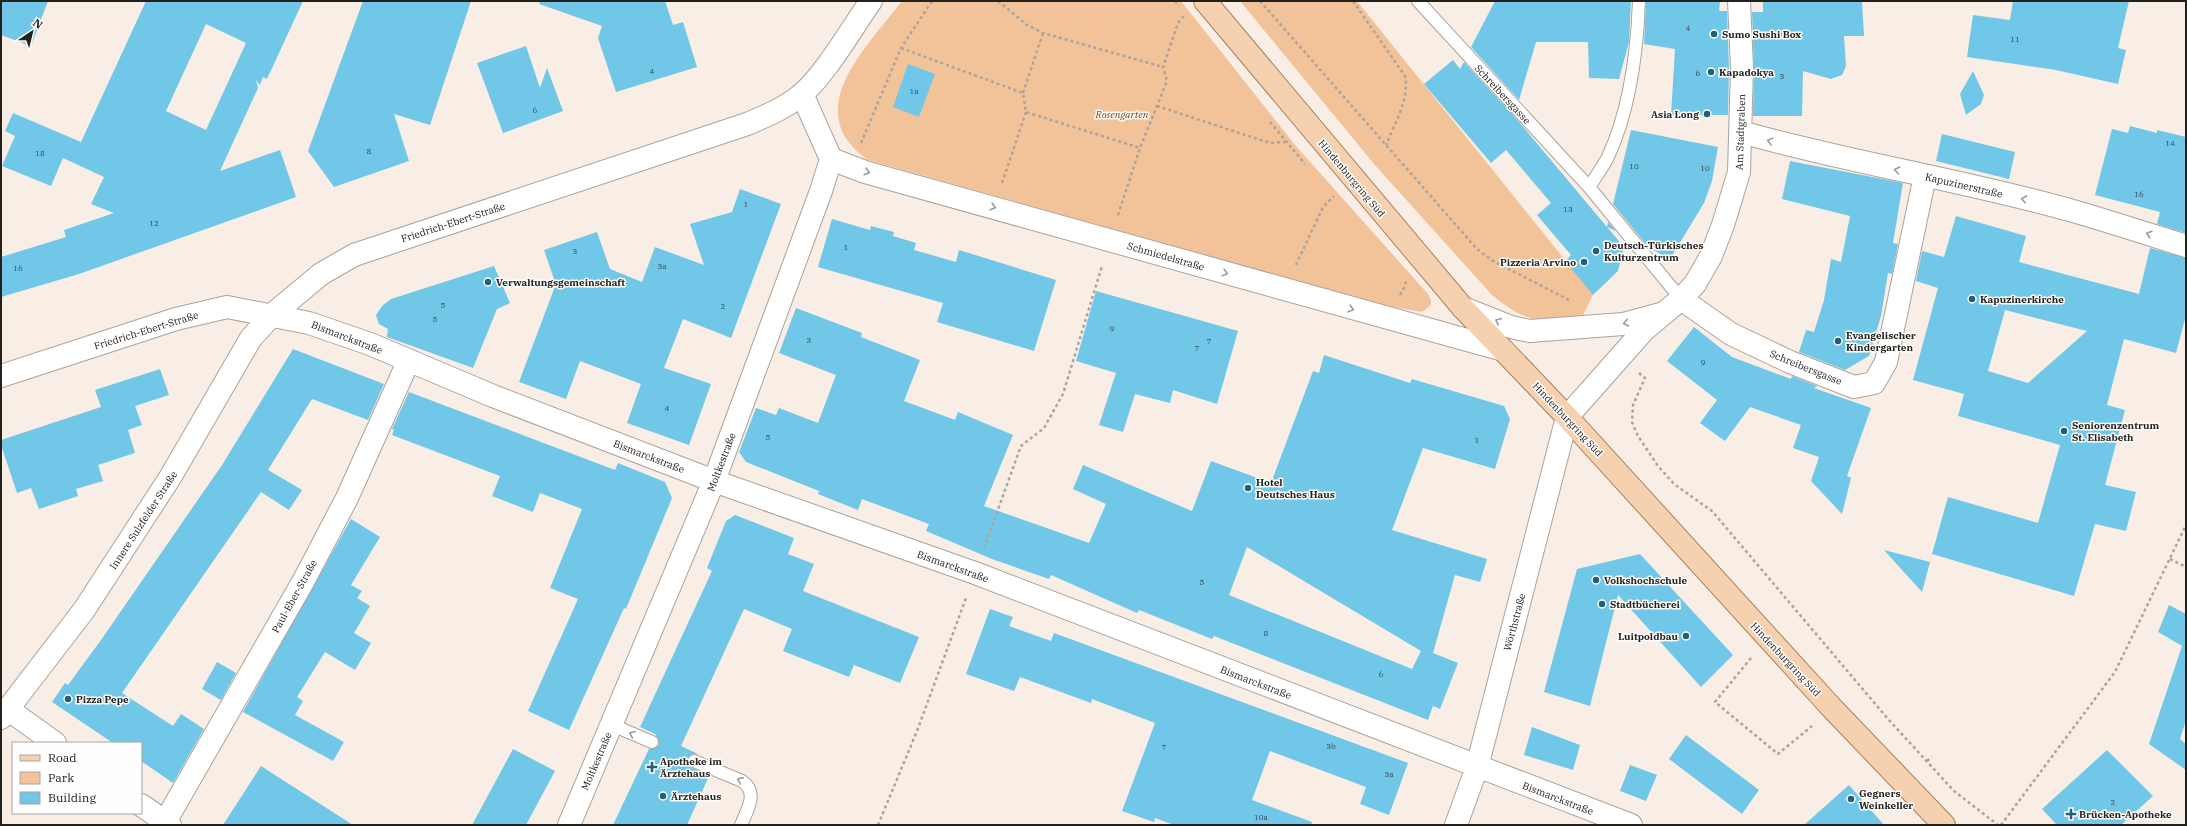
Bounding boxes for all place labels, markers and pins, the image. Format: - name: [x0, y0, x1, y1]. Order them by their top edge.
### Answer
- place label: Sumo Sushi Box: [1722, 28, 1801, 41]
- marker: Sumo Sushi Box: [1709, 29, 1719, 39]
- place label: Kapadokya: [1719, 66, 1774, 79]
- marker: Kapadokya: [1706, 67, 1716, 77]
- place label: Asia Long: [1651, 108, 1699, 121]
- marker: Asia Long: [1702, 109, 1712, 119]
- place label: Deutsch-Türkisches Kulturzentrum: [1604, 239, 1703, 264]
- marker: Deutsch-Türkisches Kulturzentrum: [1591, 246, 1601, 256]
- place label: Pizzeria Arvino: [1500, 256, 1576, 269]
- marker: Pizzeria Arvino: [1579, 257, 1589, 267]
- place label: Verwaltungsgemeinschaft: [496, 276, 625, 289]
- marker: Verwaltungsgemeinschaft: [483, 277, 493, 287]
- place label: Kapuzinerkirche: [1980, 293, 2064, 306]
- marker: Kapuzinerkirche: [1967, 294, 1977, 304]
- place label: Evangelischer Kindergarten: [1846, 329, 1916, 354]
- marker: Evangelischer Kindergarten: [1833, 336, 1843, 346]
- place label: Seniorenzentrum St. Elisabeth: [2072, 419, 2159, 444]
- marker: Seniorenzentrum St. Elisabeth: [2059, 426, 2069, 436]
- place label: Hotel Deutsches Haus: [1256, 476, 1335, 501]
- marker: Hotel Deutsches Haus: [1243, 483, 1253, 493]
- place label: Volkshochschule: [1604, 574, 1687, 587]
- marker: Volkshochschule: [1591, 575, 1601, 585]
- place label: Stadtbücherei: [1610, 598, 1681, 611]
- marker: Stadtbücherei: [1597, 599, 1607, 609]
- place label: Luitpoldbau: [1618, 630, 1679, 643]
- marker: Luitpoldbau: [1681, 631, 1691, 641]
- place label: Pizza Pepe: [76, 693, 129, 706]
- marker: Pizza Pepe: [63, 694, 73, 704]
- place label: Apotheke im Ärztehaus: [660, 755, 722, 780]
- marker: Apotheke im Ärztehaus: [647, 762, 657, 772]
- place label: Gegners Weinkeller: [1859, 787, 1913, 812]
- place label: Ärztehaus: [671, 790, 721, 803]
- marker: Ärztehaus: [658, 791, 668, 801]
- marker: Gegners Weinkeller: [1846, 794, 1856, 804]
- place label: Brücken-Apotheke: [2079, 808, 2172, 821]
- marker: Brücken-Apotheke: [2066, 809, 2076, 819]

